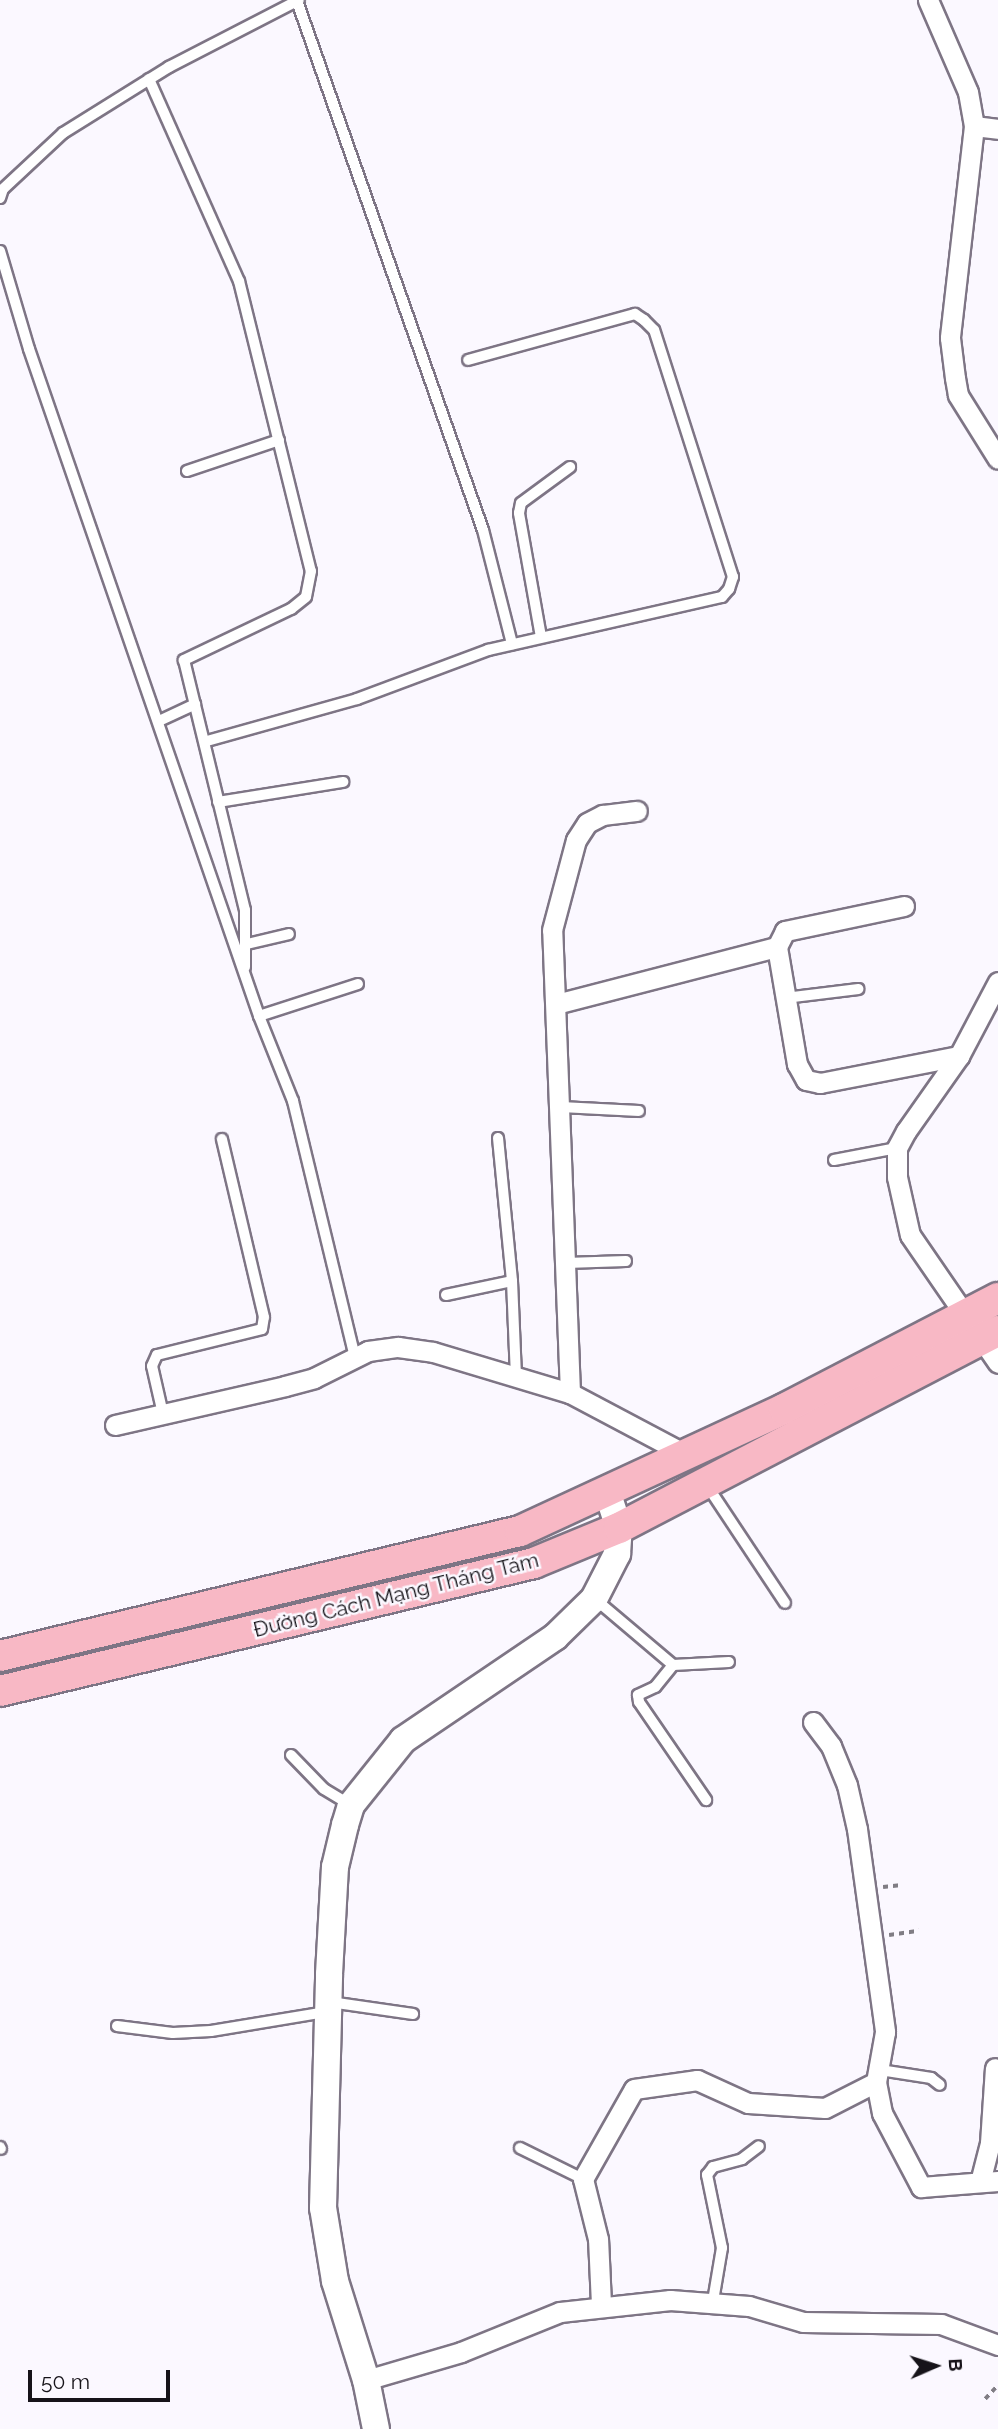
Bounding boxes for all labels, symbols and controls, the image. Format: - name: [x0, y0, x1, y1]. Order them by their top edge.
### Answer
- street label: Đường Cách Mạng Tháng Tám: [250, 1547, 542, 1643]
- north arrow: [900, 2331, 970, 2401]
- scale bar: [32, 2356, 173, 2400]
- text: B: [945, 2358, 967, 2372]
- text: 50 m: [41, 2369, 90, 2394]

